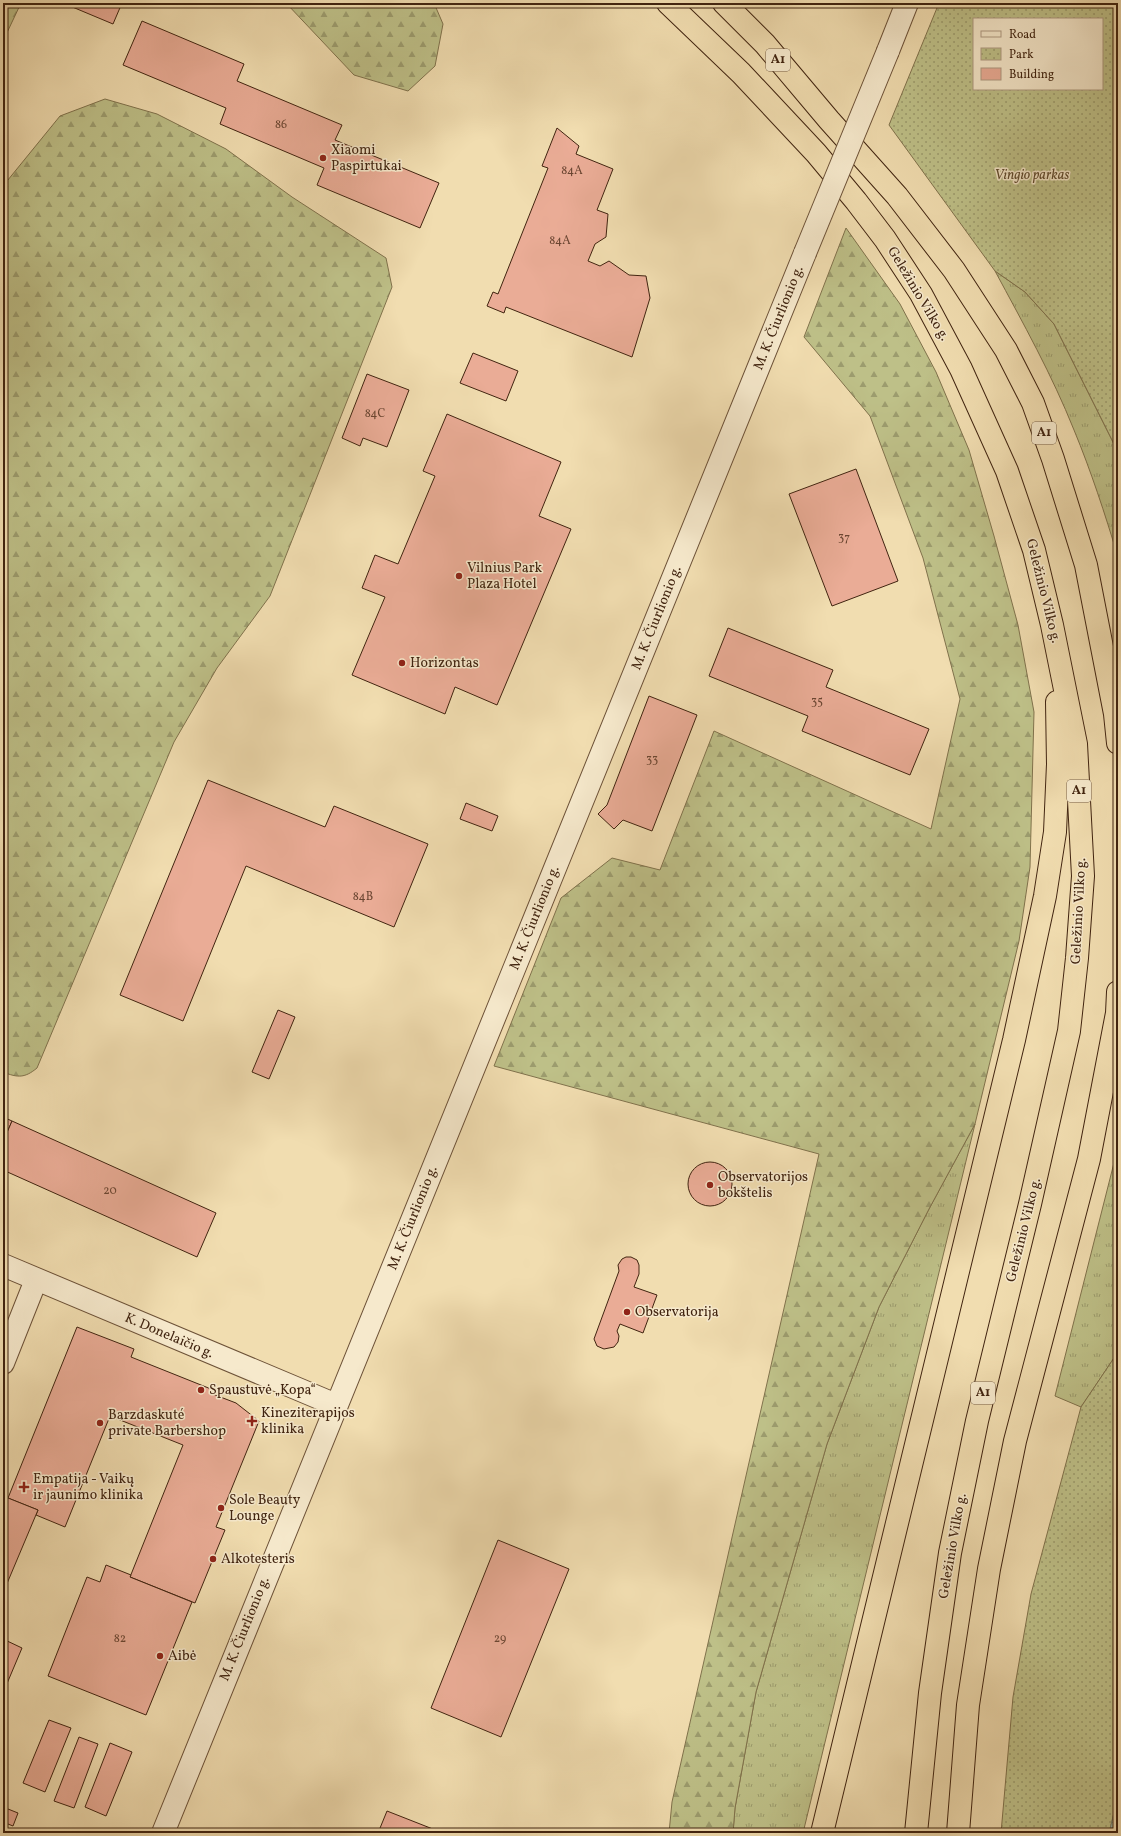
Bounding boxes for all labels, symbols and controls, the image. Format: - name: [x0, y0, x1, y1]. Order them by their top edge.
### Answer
- legend: [973, 18, 1103, 90]
- text: Road: [1009, 27, 1036, 43]
- text: Park: [1009, 47, 1034, 63]
- road number: A1: [766, 49, 790, 71]
- text: Building: [1009, 67, 1054, 83]
- house number: 86: [275, 117, 287, 133]
- place label: Xiaomi Paspirtukai: [331, 141, 402, 176]
- marker: Xiaomi Paspirtukai: [318, 153, 328, 163]
- house number: 84A: [561, 163, 583, 179]
- park label: Vingio parkas: [995, 166, 1069, 185]
- house number: 84A: [549, 233, 571, 249]
- street label: Geležinio Vilko g.: [882, 243, 954, 345]
- street label: M. K. Čiurlionio g.: [749, 263, 809, 373]
- house number: 84C: [365, 406, 386, 422]
- road number: A1: [1032, 422, 1056, 444]
- house number: 37: [838, 530, 850, 546]
- street label: Geležinio Vilko g.: [1021, 537, 1065, 645]
- place label: Vilnius Park Plaza Hotel: [467, 559, 543, 594]
- street label: M. K. Čiurlionio g.: [627, 563, 687, 673]
- marker: Vilnius Park Plaza Hotel: [454, 571, 464, 581]
- place label: Horizontas: [410, 654, 479, 673]
- marker: Horizontas: [397, 658, 407, 668]
- house number: 35: [811, 694, 823, 710]
- house number: 33: [646, 752, 658, 768]
- road number: A1: [1067, 780, 1091, 802]
- street label: Geležinio Vilko g.: [1067, 857, 1091, 965]
- street label: M. K. Čiurlionio g.: [505, 863, 565, 973]
- house number: 84B: [353, 889, 373, 905]
- street label: M. K. Čiurlionio g.: [383, 1163, 443, 1273]
- place label: Observatorijos bokštelis: [718, 1168, 808, 1203]
- street label: Geležinio Vilko g.: [1002, 1176, 1046, 1284]
- marker: Observatorijos bokštelis: [705, 1180, 715, 1190]
- house number: 20: [103, 1183, 117, 1199]
- place label: Observatorija: [635, 1303, 719, 1322]
- marker: Observatorija: [622, 1307, 632, 1317]
- street label: K. Donelaičio g.: [122, 1309, 216, 1363]
- place label: Spaustuvė „Kopa“: [209, 1381, 316, 1400]
- road number: A1: [971, 1382, 995, 1404]
- marker: Spaustuvė „Kopa“: [196, 1385, 206, 1395]
- place label: Kineziterapijos klinika: [261, 1404, 355, 1439]
- place label: Barzdaskuté private Barbershop: [108, 1406, 226, 1441]
- marker: Kineziterapijos klinika: [246, 1415, 258, 1427]
- marker: Barzdaskuté private Barbershop: [95, 1418, 105, 1428]
- place label: Empatija - Vaikų ir jaunimo klinika: [33, 1470, 143, 1505]
- marker: Empatija - Vaikų ir jaunimo klinika: [18, 1481, 30, 1493]
- place label: Sole Beauty Lounge: [229, 1491, 301, 1526]
- street label: Geležinio Vilko g.: [934, 1492, 972, 1600]
- marker: Sole Beauty Lounge: [216, 1503, 226, 1513]
- place label: Alkotesteris: [221, 1550, 295, 1569]
- marker: Alkotesteris: [208, 1554, 218, 1564]
- street label: M. K. Čiurlionio g.: [215, 1574, 275, 1684]
- house number: 82: [114, 1631, 126, 1647]
- house number: 29: [494, 1631, 506, 1647]
- place label: Aibė: [168, 1647, 197, 1666]
- marker: Aibė: [155, 1651, 165, 1661]

